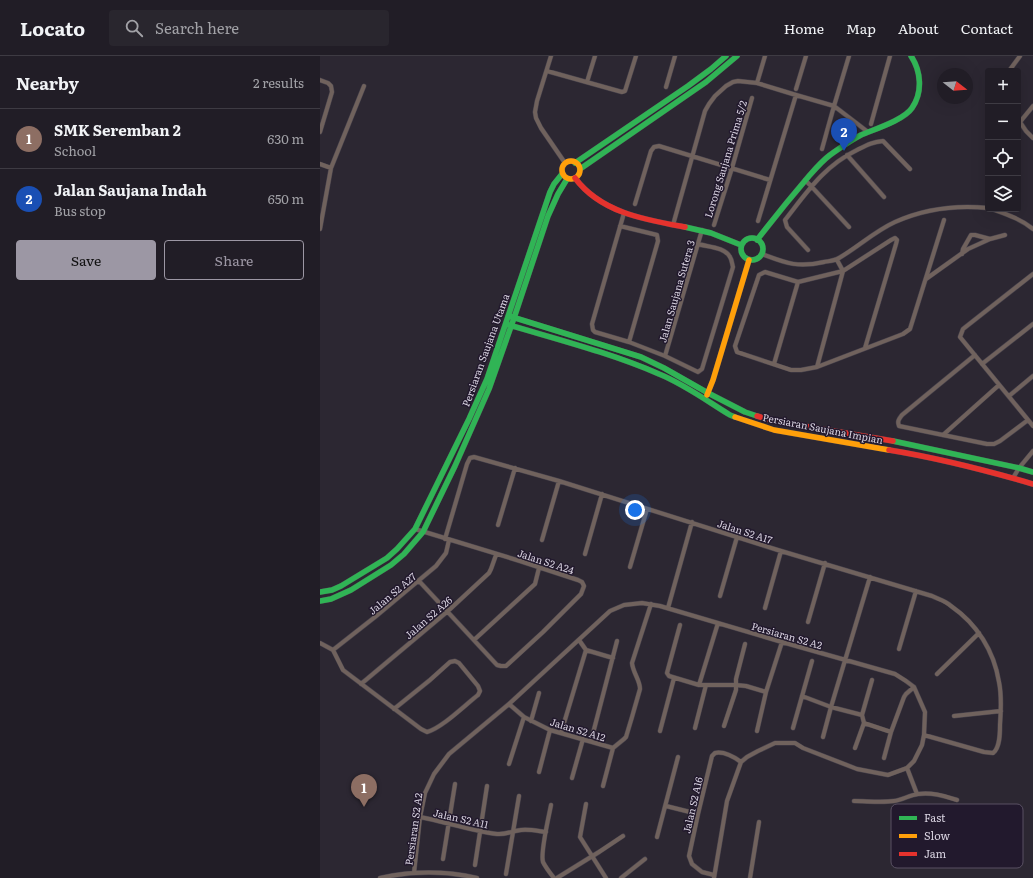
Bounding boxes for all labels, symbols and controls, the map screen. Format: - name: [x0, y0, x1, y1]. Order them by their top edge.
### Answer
- search box: [109, 10, 389, 46]
- text: Locato: [20, 14, 85, 42]
- text: Search here: [155, 16, 239, 39]
- icon: search: [123, 17, 145, 39]
- text: Home: [784, 18, 824, 38]
- text: Map: [846, 18, 876, 38]
- text: About: [898, 18, 939, 38]
- text: Contact: [961, 18, 1013, 38]
- north arrow: [937, 68, 973, 104]
- map controls: [985, 68, 1021, 212]
- button: +: [985, 68, 1021, 104]
- text: Nearby: [16, 70, 79, 95]
- text: 2 results: [253, 73, 304, 92]
- street label: Lorong Saujana Prima 5/2: [700, 99, 750, 219]
- button: −: [985, 104, 1021, 140]
- text: SMK Seremban 2: [54, 118, 181, 141]
- pin: 2: [831, 118, 857, 151]
- text: 1: [26, 129, 32, 148]
- text: 630 m: [267, 129, 304, 148]
- button: locate: [985, 140, 1021, 176]
- text: School: [54, 141, 96, 160]
- button: layers: [985, 176, 1021, 212]
- text: Jalan Saujana Indah: [54, 178, 207, 201]
- text: 2: [26, 189, 32, 208]
- text: 650 m: [268, 189, 304, 208]
- text: Bus stop: [54, 201, 106, 220]
- street label: Jalan Saujana Sutera 3: [654, 238, 698, 344]
- button: Save: [16, 240, 156, 280]
- button: Share: [164, 240, 304, 280]
- street label: Persiaran Saujana Utama: [458, 291, 513, 409]
- street label: Persiaran Saujana Impian: [762, 409, 885, 447]
- your location: [625, 500, 645, 520]
- street label: Jalan S2 A17: [716, 515, 774, 547]
- street label: Jalan S2 A24: [516, 545, 577, 577]
- street label: Jalan S2 A27: [365, 569, 419, 617]
- street label: Jalan S2 A26: [401, 592, 456, 642]
- street label: Persiaran S2 A2: [750, 618, 824, 652]
- street label: Jalan S2 A12: [548, 713, 608, 745]
- pin: 1: [351, 774, 377, 807]
- street label: Jalan S2 A16: [678, 775, 706, 835]
- street label: Persiaran S2 A2: [400, 792, 426, 866]
- street label: Jalan S2 A11: [432, 804, 490, 832]
- legend: [891, 804, 1023, 868]
- text: Fast: [924, 809, 946, 825]
- text: Slow: [924, 827, 950, 843]
- text: Jam: [924, 845, 947, 861]

